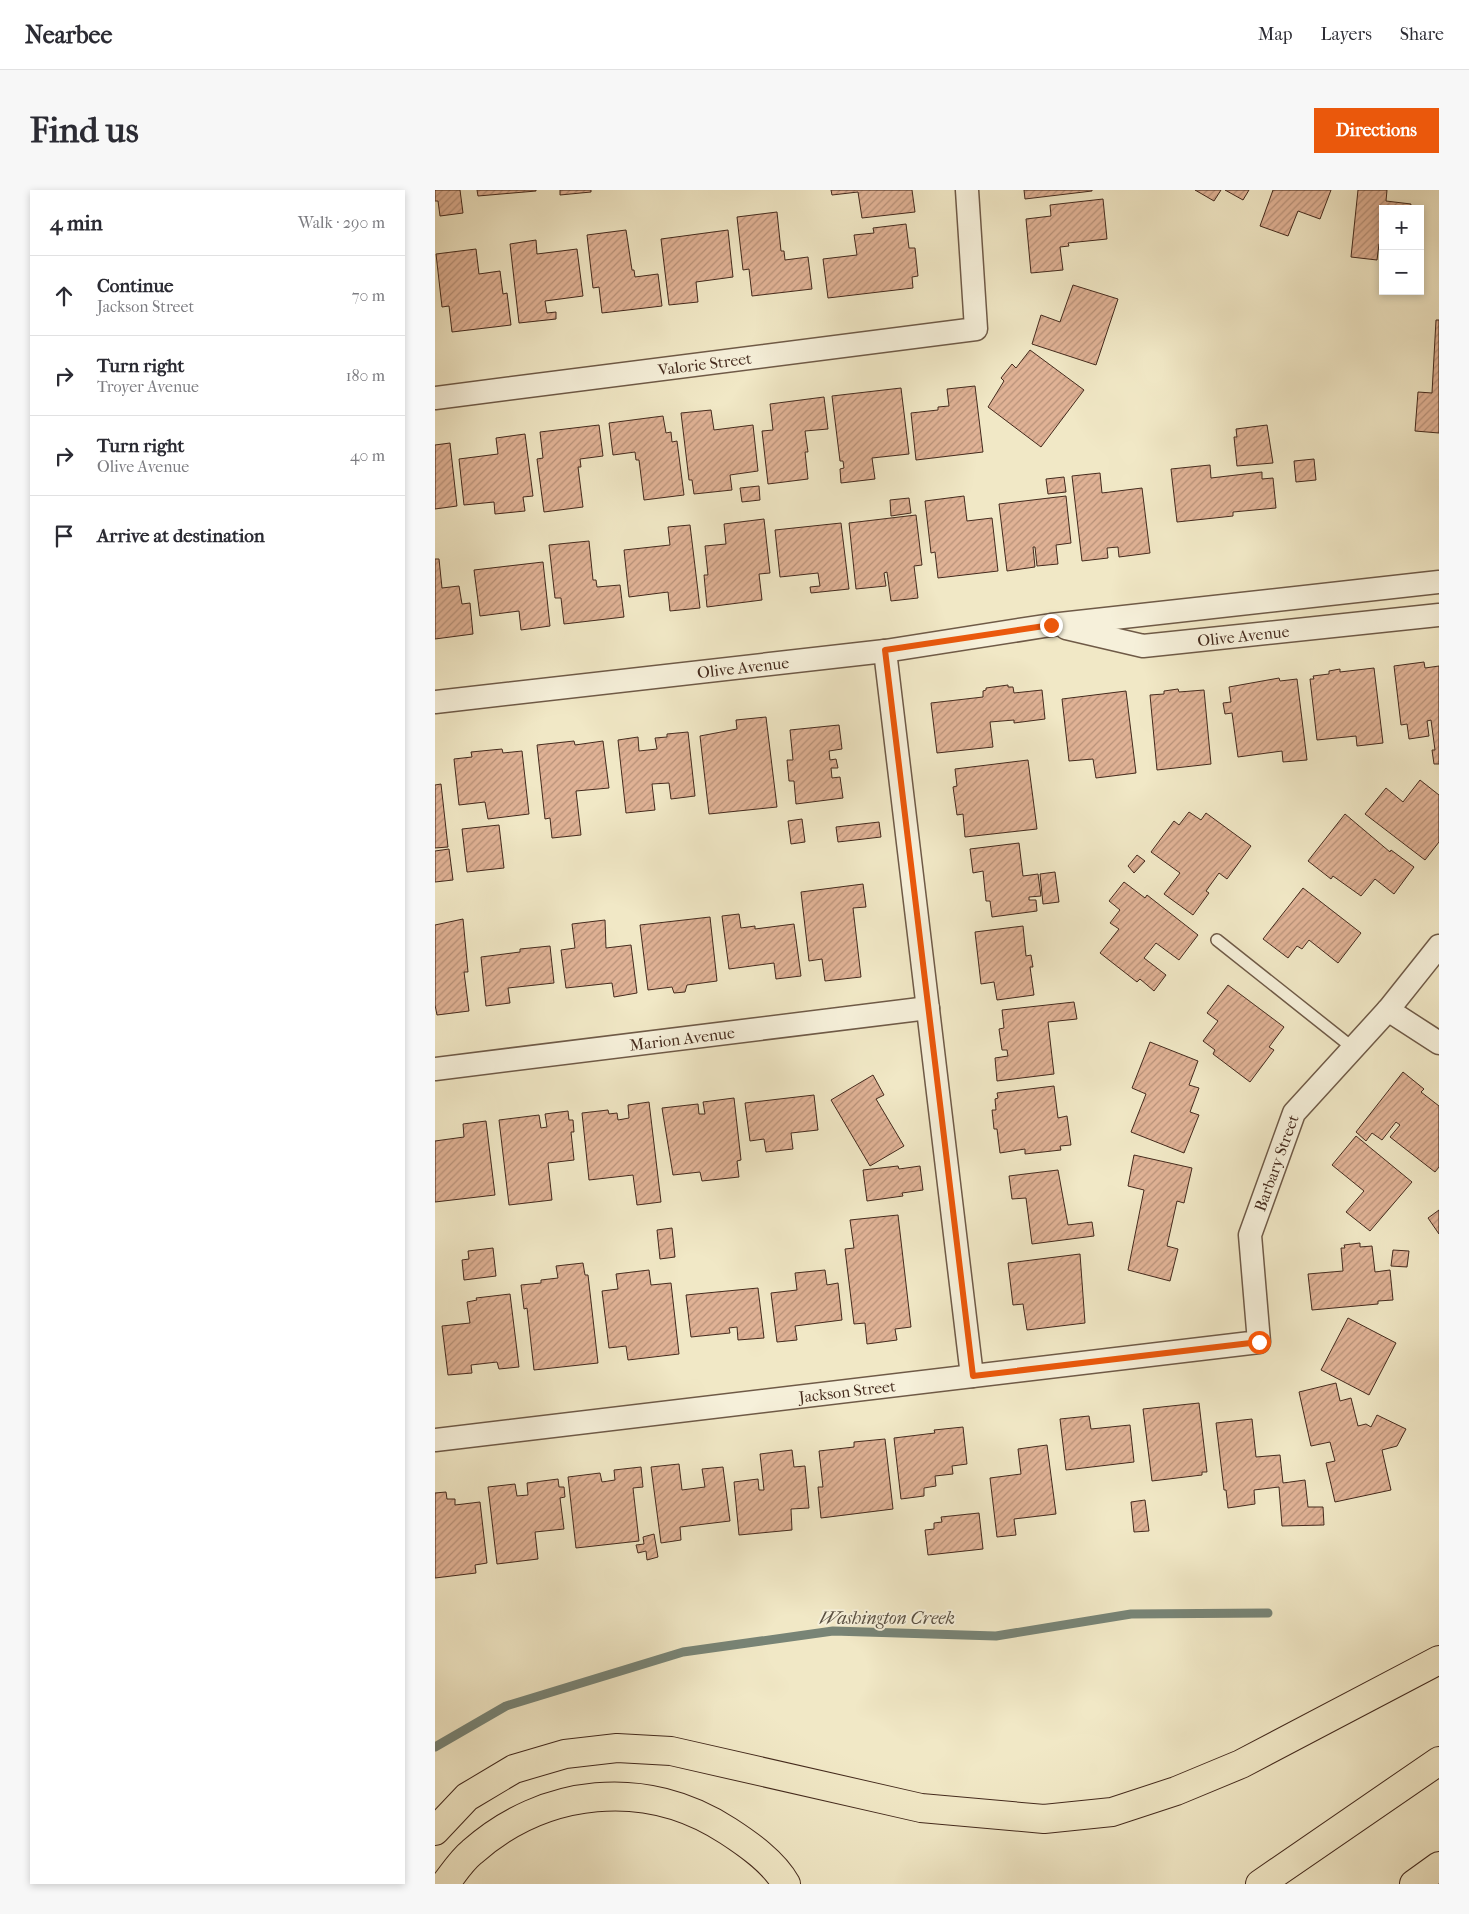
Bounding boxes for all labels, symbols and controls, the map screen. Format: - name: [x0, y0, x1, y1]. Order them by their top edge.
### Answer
- text: Nearbee: [25, 21, 112, 49]
- text: Map: [1258, 24, 1292, 45]
- text: Layers: [1320, 24, 1372, 45]
- text: Share: [1400, 24, 1444, 45]
- button: Directions: [1314, 108, 1439, 153]
- text: Find us: [30, 110, 139, 151]
- map controls: [1379, 205, 1424, 295]
- button: +: [1379, 205, 1424, 250]
- text: 4 min: [50, 211, 103, 235]
- text: Walk · 290 m: [298, 213, 385, 232]
- button: −: [1379, 250, 1424, 295]
- text: Continue: [97, 275, 173, 297]
- icon: ahead: [50, 282, 78, 310]
- text: 70 m: [352, 286, 385, 305]
- text: Jackson Street: [97, 297, 194, 316]
- street label: Valorie Street: [656, 349, 753, 380]
- text: Turn right: [97, 355, 184, 377]
- icon: right: [50, 362, 78, 390]
- text: 180 m: [346, 366, 385, 385]
- text: Troyer Avenue: [97, 377, 199, 396]
- text: Turn right: [97, 435, 184, 457]
- icon: right: [50, 442, 78, 470]
- text: 40 m: [350, 446, 385, 465]
- text: Olive Avenue: [97, 457, 189, 476]
- icon: arrive: [50, 522, 78, 550]
- text: Arrive at destination: [97, 525, 265, 547]
- route end: [1040, 614, 1063, 637]
- street label: Olive Avenue: [1197, 622, 1290, 650]
- street label: Olive Avenue: [696, 653, 790, 682]
- street label: Marion Avenue: [628, 1023, 736, 1055]
- street label: Barbary Street: [1250, 1112, 1303, 1214]
- route start: [1248, 1331, 1271, 1354]
- street label: Jackson Street: [796, 1376, 897, 1407]
- water label: Washington Creek: [819, 1608, 955, 1629]

